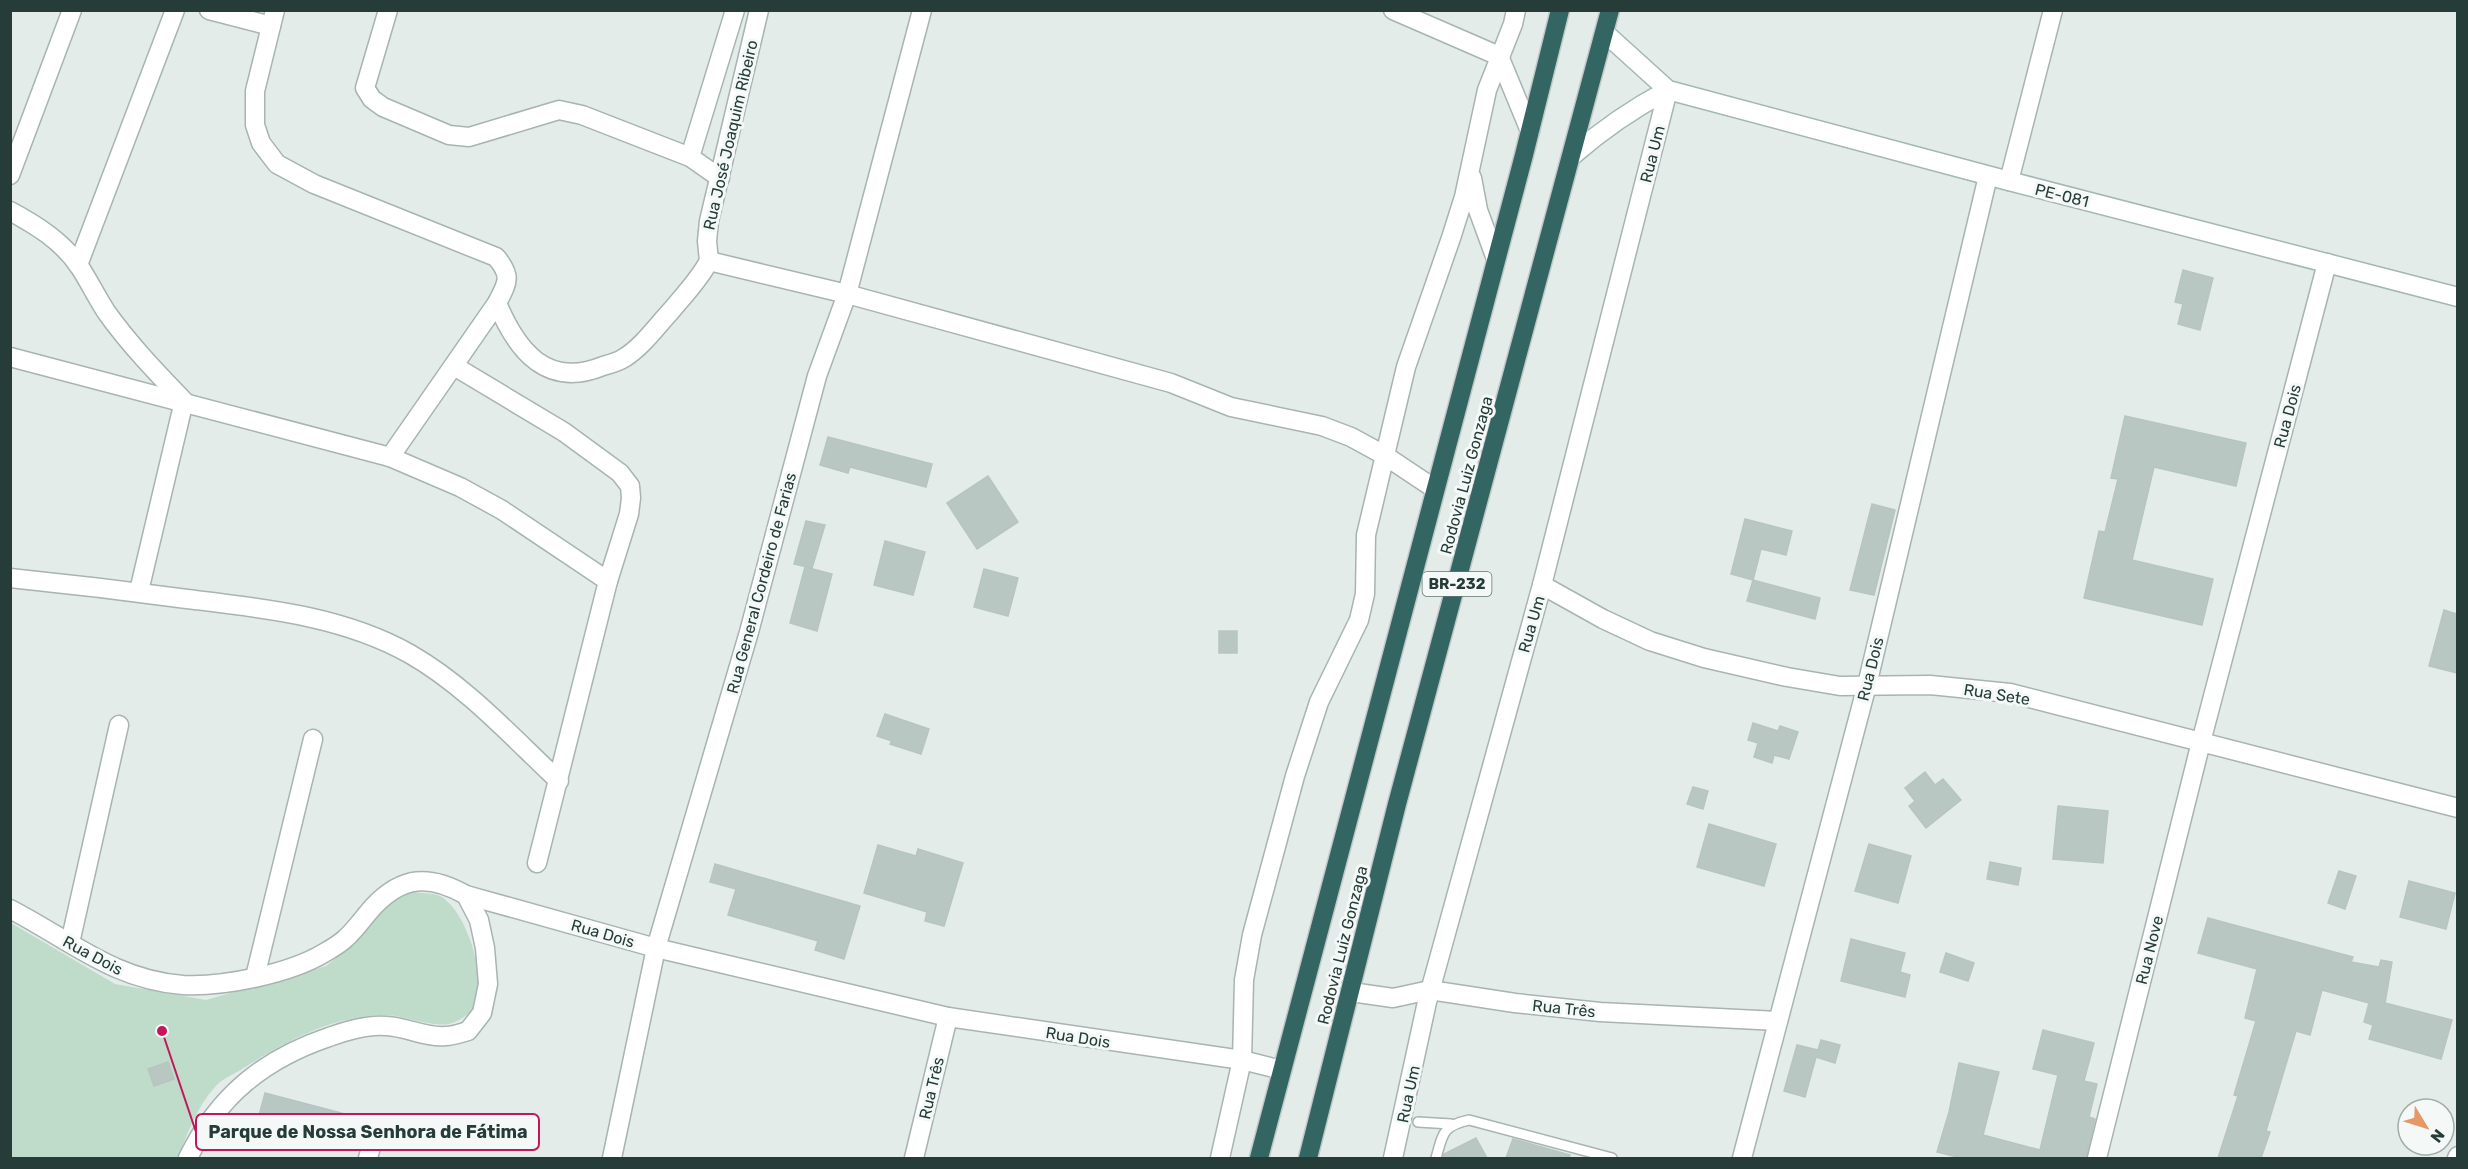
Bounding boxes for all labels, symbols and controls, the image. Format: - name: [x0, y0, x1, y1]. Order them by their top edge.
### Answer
- street label: Rua José Joaquim Ribeiro: [699, 38, 762, 232]
- street label: Rua Um: [1636, 124, 1669, 185]
- street label: PE-081: [2033, 180, 2091, 211]
- street label: Rua Dois: [2270, 382, 2305, 450]
- street label: Rodovia Luiz Gonzaga: [1436, 394, 1497, 556]
- street label: Rua General Cordeiro de Farias: [723, 470, 800, 696]
- road number: BR-232: [1422, 572, 1492, 596]
- street label: Rua Um: [1514, 593, 1549, 655]
- street label: Rua Dois: [1853, 635, 1888, 703]
- street label: Rua Sete: [1962, 680, 2031, 709]
- street label: Rodovia Luiz Gonzaga: [1314, 864, 1371, 1026]
- street label: Rua Nove: [2132, 914, 2167, 987]
- street label: Rua Dois: [569, 915, 637, 952]
- street label: Rua Dois: [60, 932, 126, 979]
- street label: Rua Três: [1531, 996, 1597, 1021]
- street label: Rua Dois: [1044, 1023, 1112, 1052]
- street label: Rua Três: [915, 1055, 948, 1121]
- street label: Rua Um: [1393, 1064, 1424, 1125]
- north arrow: [2396, 1097, 2456, 1157]
- callout: Parque de Nossa Senhora de Fátima: [196, 1114, 539, 1150]
- text: Parque de Nossa Senhora de Fátima: [208, 1121, 528, 1143]
- text: N: [2426, 1126, 2448, 1146]

